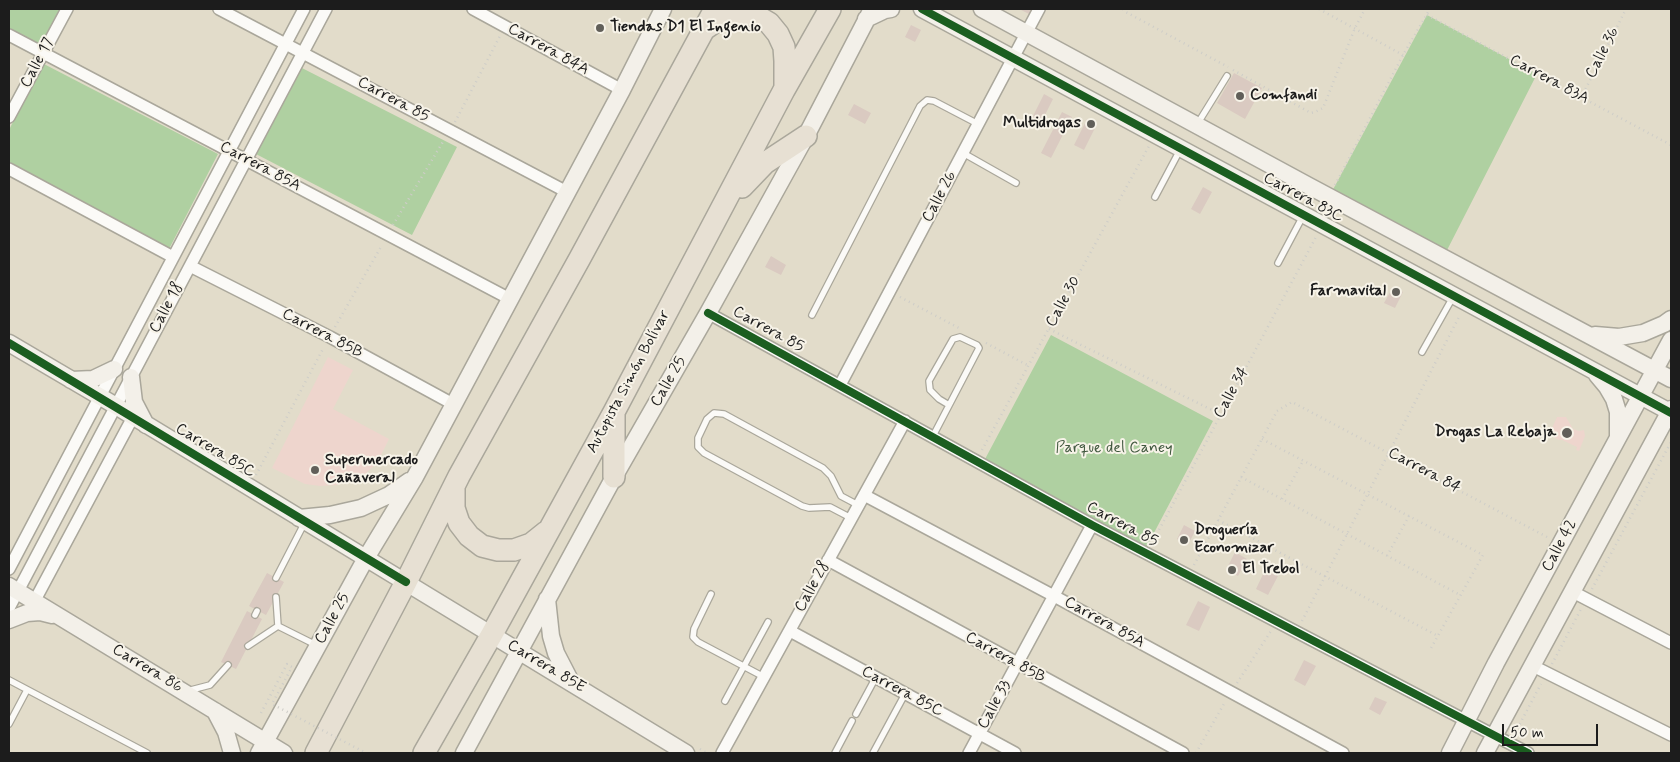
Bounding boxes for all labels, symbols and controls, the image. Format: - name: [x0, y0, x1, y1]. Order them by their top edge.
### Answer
- place label: Tiendas D1 El Ingenio: [610, 18, 761, 38]
- street label: Carrera 84A: [504, 20, 592, 80]
- marker: Tiendas D1 El Ingenio: [594, 22, 606, 34]
- street label: Calle 36: [1582, 24, 1624, 82]
- street label: Calle 17: [17, 35, 59, 91]
- street label: Carrera 83A: [1506, 51, 1592, 109]
- street label: Carrera 85: [354, 73, 432, 127]
- place label: Comfandi: [1250, 86, 1317, 106]
- marker: Comfandi: [1234, 90, 1246, 102]
- place label: Multidrogas: [1003, 114, 1081, 134]
- marker: Multidrogas: [1085, 118, 1097, 130]
- street label: Carrera 85A: [216, 138, 304, 196]
- street label: Calle 26: [919, 168, 961, 226]
- street label: Carrera 83C: [1260, 169, 1346, 227]
- street label: Calle 30: [1042, 273, 1086, 331]
- street label: Calle 18: [146, 279, 188, 337]
- place label: Farmavital: [1310, 282, 1386, 302]
- marker: Farmavital: [1390, 286, 1402, 298]
- street label: Carrera 85: [729, 303, 807, 357]
- street label: Carrera 85B: [278, 305, 366, 363]
- street label: Autopista Simón Bolívar: [583, 307, 675, 457]
- street label: Calle 25: [647, 353, 691, 411]
- street label: Calle 34: [1210, 364, 1254, 422]
- street label: Carrera 85C: [171, 420, 259, 482]
- place label: Drogas La Rebaja: [1435, 423, 1556, 443]
- marker: Drogas La Rebaja: [1560, 426, 1574, 440]
- park label: Parque del Caney: [1055, 439, 1173, 459]
- street label: Carrera 84: [1384, 444, 1464, 498]
- place label: Supermercado Cañaveral: [325, 451, 418, 489]
- marker: Supermercado Cañaveral: [309, 464, 321, 476]
- street label: Carrera 85: [1083, 498, 1161, 552]
- street label: Calle 42: [1538, 517, 1582, 575]
- place label: Droguería Economizar: [1194, 521, 1274, 559]
- marker: Droguería Economizar: [1178, 534, 1190, 546]
- street label: Calle 28: [791, 558, 835, 616]
- place label: El Trebol: [1242, 560, 1299, 580]
- marker: El Trebol: [1226, 564, 1238, 576]
- street label: Calle 25: [311, 590, 355, 648]
- street label: Carrera 85A: [1060, 593, 1148, 653]
- street label: Carrera 85B: [962, 628, 1048, 688]
- street label: Carrera 85E: [503, 636, 589, 698]
- street label: Carrera 86: [108, 640, 186, 698]
- street label: Carrera 85C: [858, 662, 946, 722]
- street label: Calle 33: [974, 677, 1016, 733]
- scale bar: [1505, 714, 1601, 746]
- text: 50 m: [1510, 723, 1544, 743]

